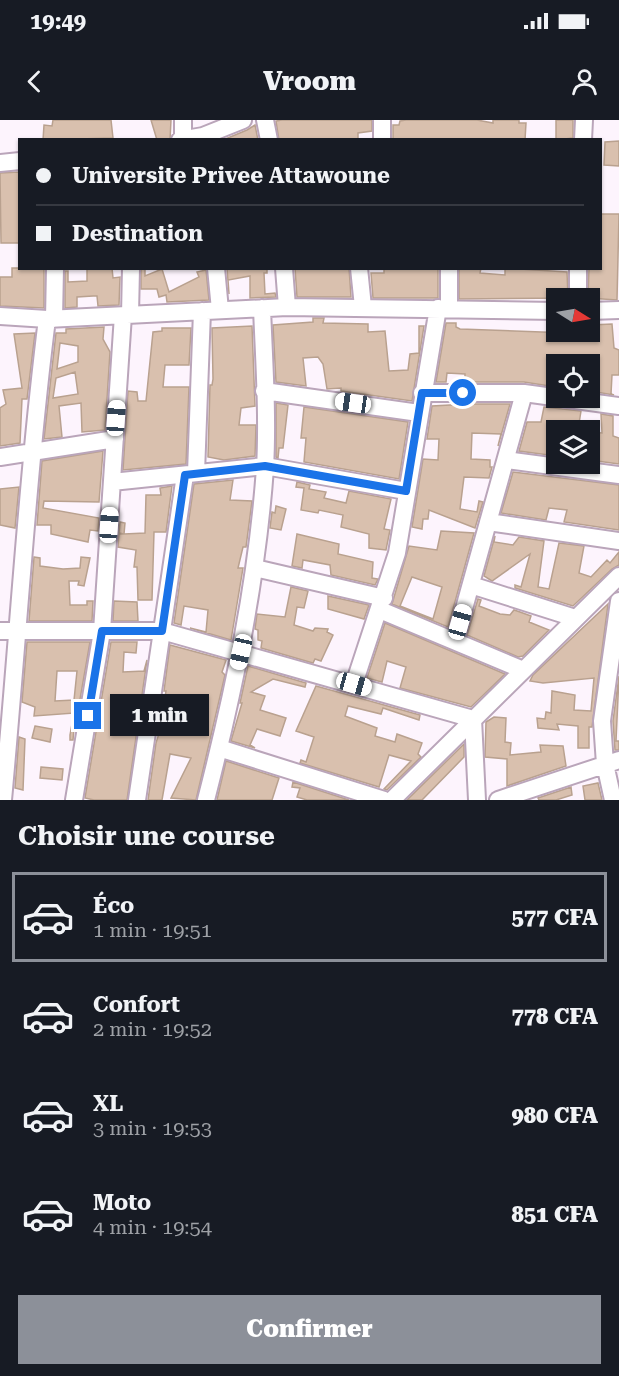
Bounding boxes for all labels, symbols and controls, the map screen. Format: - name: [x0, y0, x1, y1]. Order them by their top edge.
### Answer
- text: 19:49: [30, 9, 86, 34]
- icon: back: [18, 65, 51, 98]
- text: Vroom: [263, 65, 356, 97]
- icon: person: [568, 65, 601, 98]
- text: Universite Privee Attawoune: [72, 163, 390, 188]
- text: Destination: [72, 221, 203, 246]
- north arrow: [546, 288, 600, 342]
- map controls: [546, 288, 600, 474]
- button: locate: [546, 354, 600, 408]
- route start: [449, 379, 476, 406]
- car: [334, 392, 372, 414]
- car: [106, 399, 126, 437]
- button: layers: [546, 420, 600, 474]
- car: [99, 506, 119, 544]
- car: [446, 602, 474, 642]
- car: [228, 632, 254, 672]
- car: [334, 670, 374, 698]
- callout: 1 min: [109, 695, 208, 737]
- route end: [74, 702, 101, 729]
- text: 1 min: [131, 703, 188, 727]
- text: Choisir une course: [18, 820, 275, 852]
- icon: car: [21, 890, 75, 944]
- text: Éco: [93, 893, 134, 918]
- text: 577 CFA: [511, 905, 598, 930]
- text: 1 min · 19:51: [93, 918, 212, 942]
- icon: car: [21, 989, 75, 1043]
- text: Confort: [93, 992, 180, 1017]
- text: 778 CFA: [511, 1004, 598, 1029]
- text: 2 min · 19:52: [93, 1017, 212, 1041]
- icon: car: [21, 1088, 75, 1142]
- text: XL: [93, 1091, 123, 1116]
- text: 980 CFA: [511, 1103, 598, 1128]
- text: 3 min · 19:53: [93, 1116, 212, 1140]
- icon: car: [21, 1187, 75, 1241]
- text: Moto: [93, 1190, 151, 1215]
- text: 851 CFA: [511, 1202, 598, 1227]
- text: 4 min · 19:54: [93, 1215, 212, 1239]
- button: Confirmer: [18, 1295, 601, 1364]

